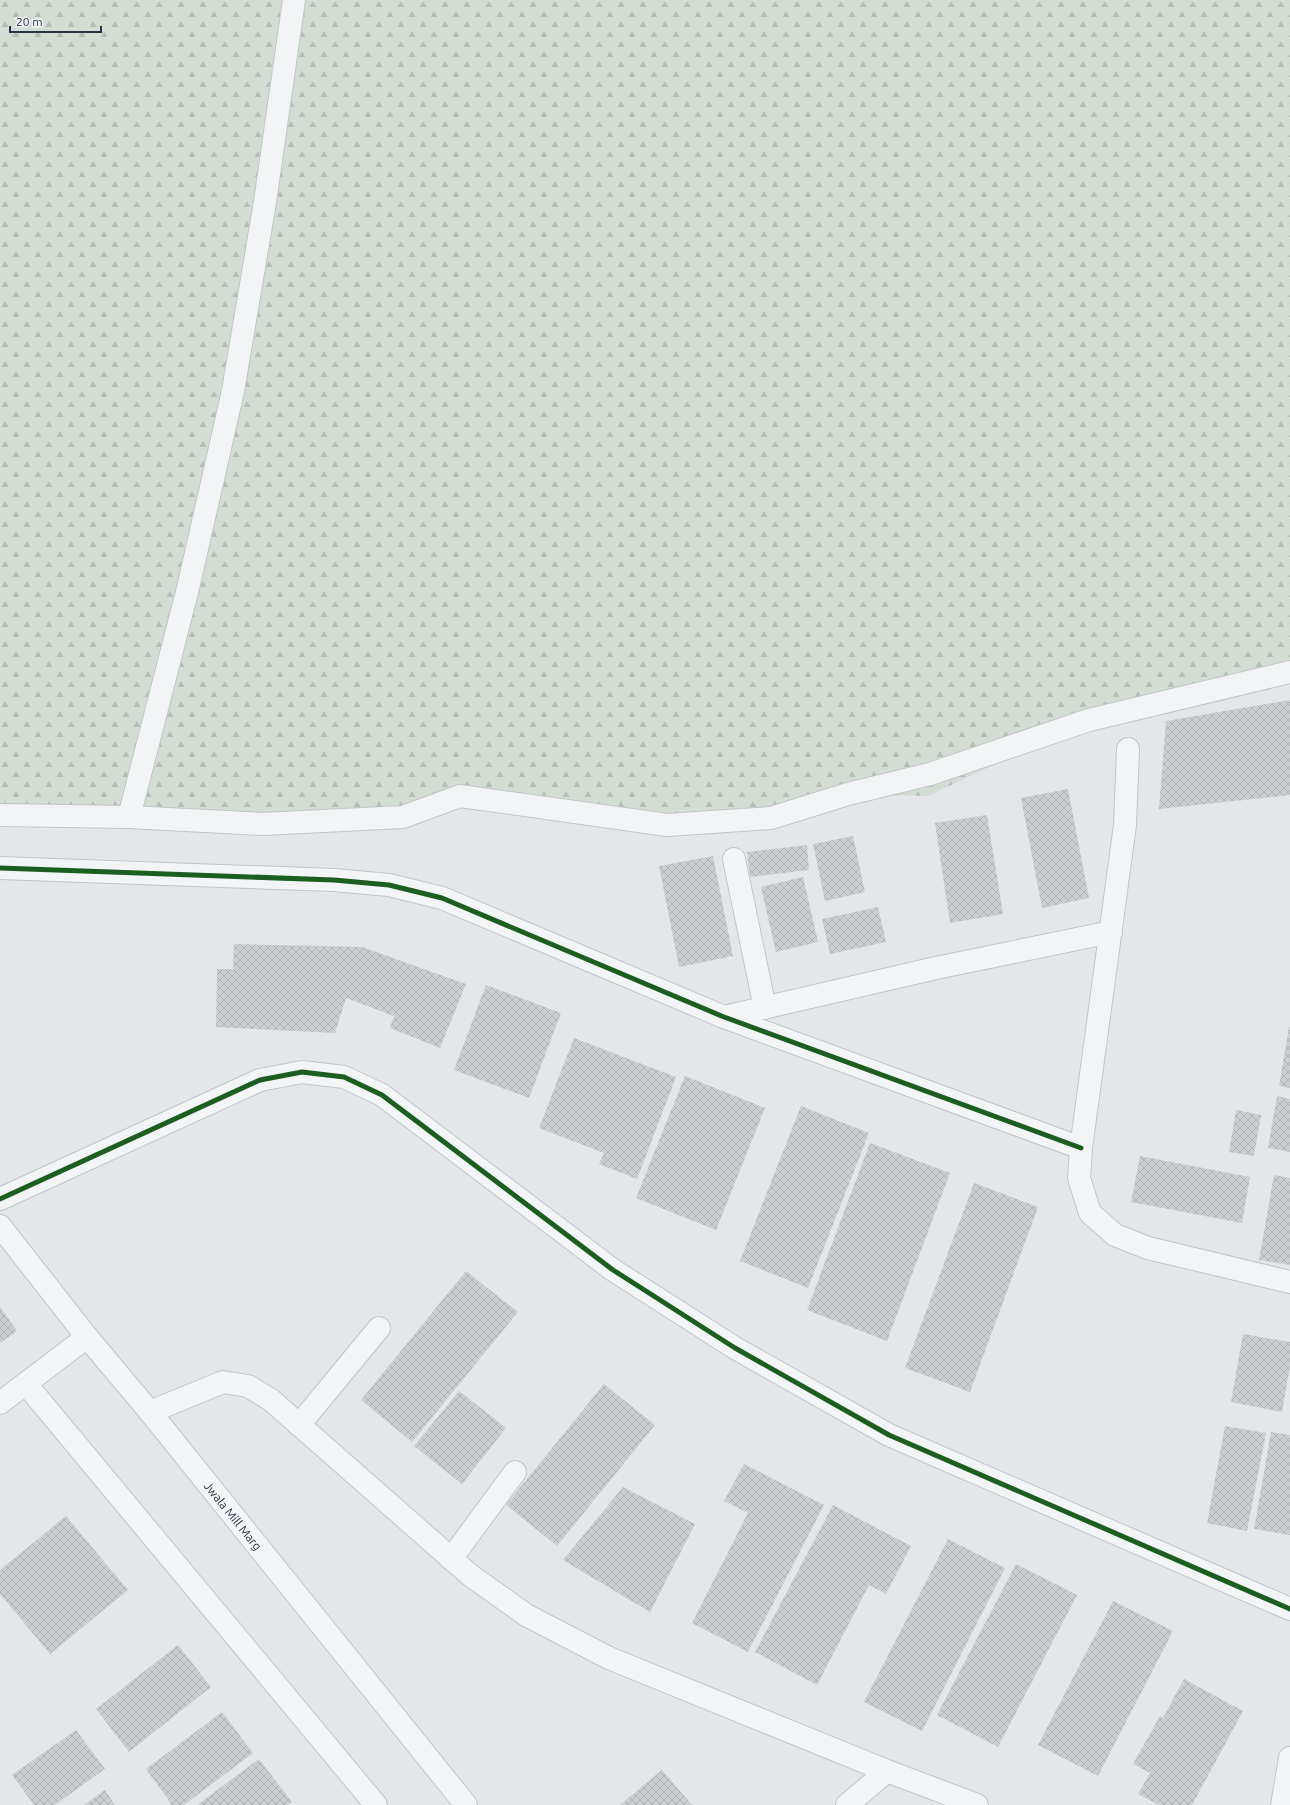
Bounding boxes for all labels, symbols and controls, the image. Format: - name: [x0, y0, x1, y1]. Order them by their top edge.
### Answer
- scale bar: [10, 8, 101, 34]
- text: 20 m: [16, 15, 43, 28]
- street label: Jwala Mill Marg: [202, 1479, 265, 1552]

